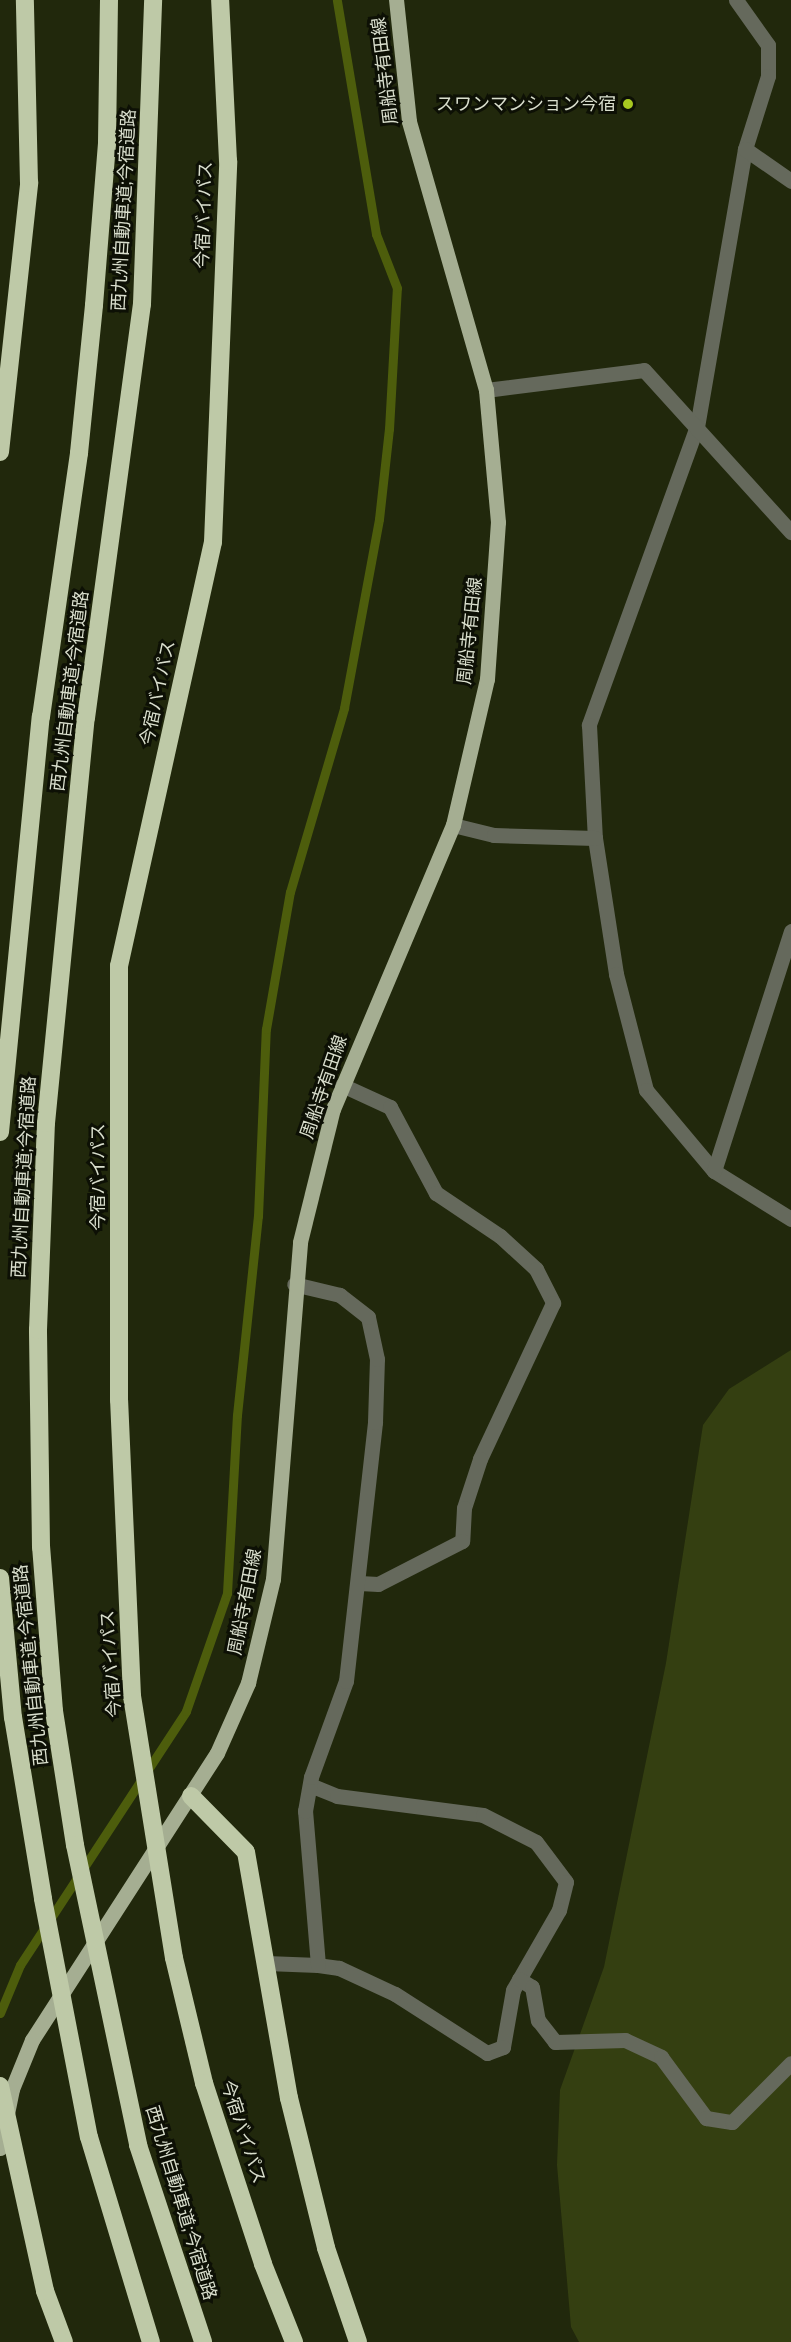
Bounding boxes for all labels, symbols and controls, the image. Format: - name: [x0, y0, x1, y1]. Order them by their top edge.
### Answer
- street label: 周船寺有田線: [368, 16, 402, 126]
- place label: スワンマンション今宿: [436, 93, 616, 115]
- marker: スワンマンション今宿: [621, 97, 635, 111]
- street label: 西九州自動車道;今宿道路: [108, 109, 140, 311]
- street label: 今宿バイパス: [191, 161, 217, 269]
- street label: 周船寺有田線: [454, 576, 486, 686]
- street label: 西九州自動車道;今宿道路: [47, 589, 93, 793]
- street label: 今宿バイパス: [136, 638, 180, 748]
- street label: 周船寺有田線: [296, 1032, 352, 1142]
- street label: 西九州自動車道;今宿道路: [8, 1076, 40, 1278]
- street label: 今宿バイパス: [87, 1123, 109, 1231]
- street label: 周船寺有田線: [224, 1547, 266, 1657]
- street label: 西九州自動車道;今宿道路: [10, 1563, 52, 1767]
- street label: 今宿バイパス: [96, 1609, 126, 1719]
- street label: 今宿バイパス: [216, 2077, 270, 2187]
- street label: 西九州自動車道;今宿道路: [141, 2103, 221, 2303]

